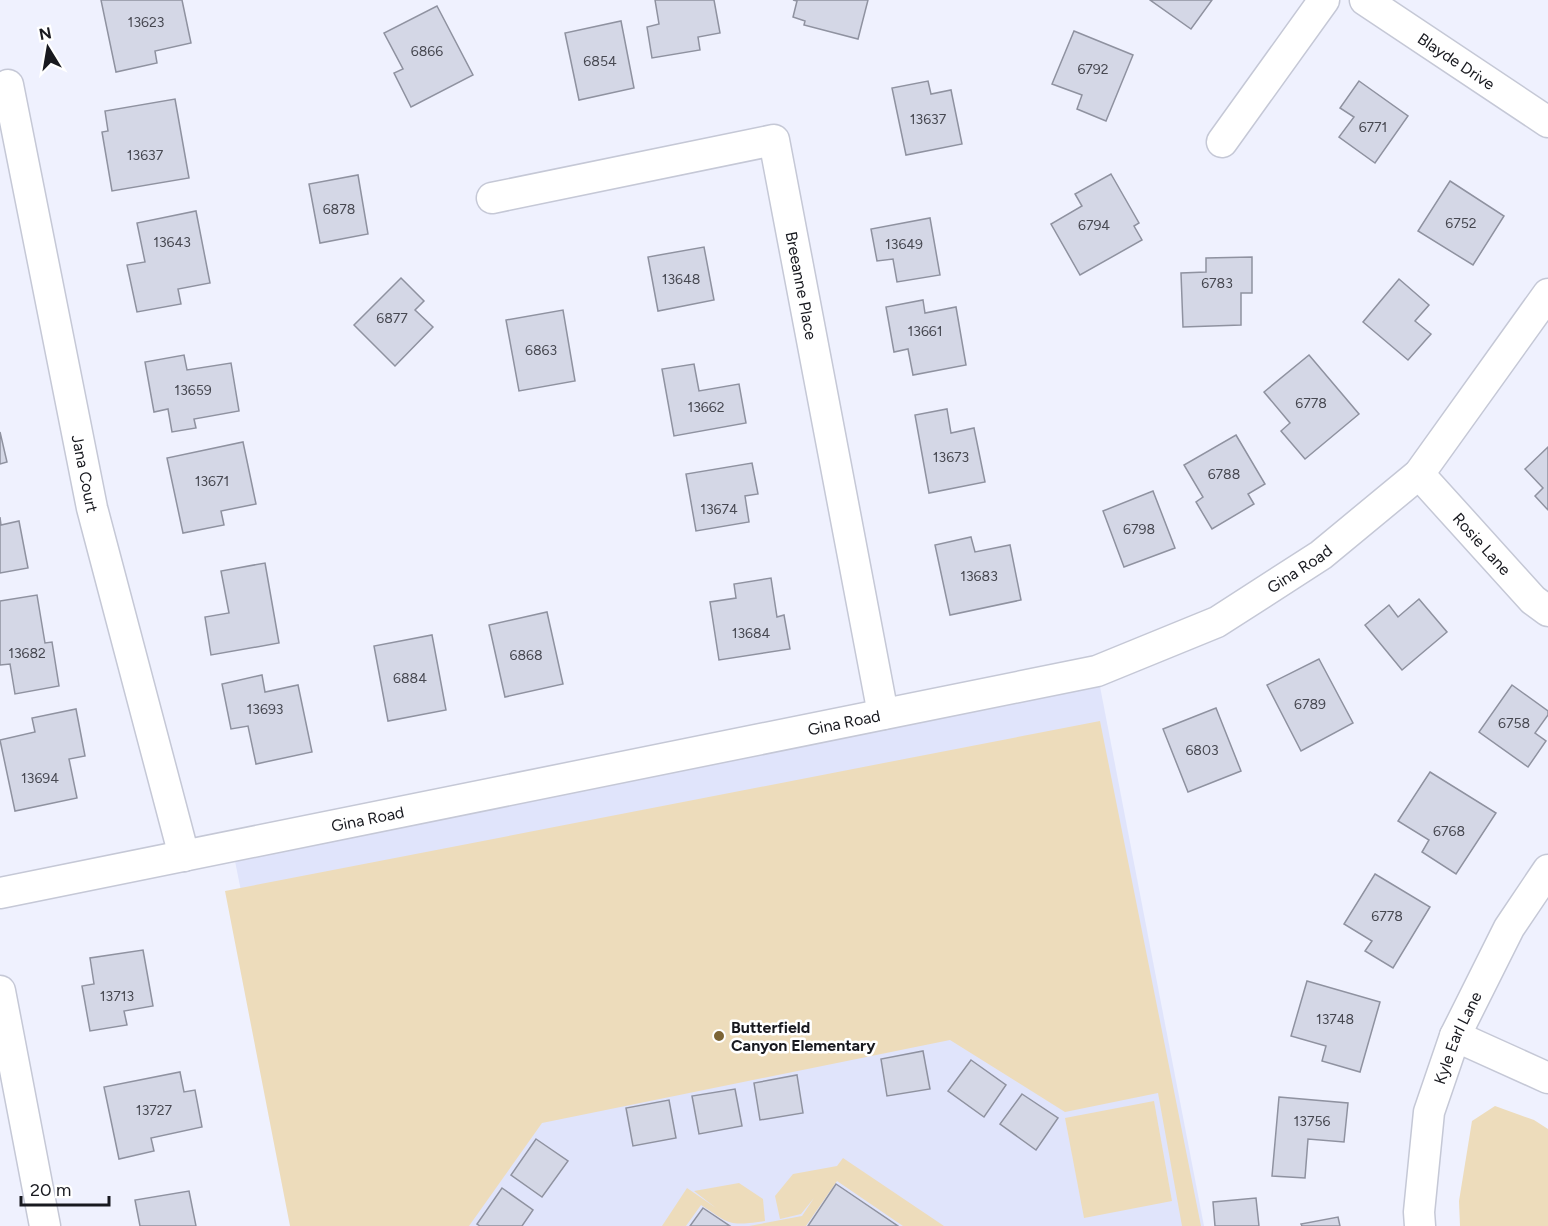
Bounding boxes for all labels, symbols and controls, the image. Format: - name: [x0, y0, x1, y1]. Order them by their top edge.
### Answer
- house number: 13623: [128, 14, 164, 31]
- north arrow: [18, 18, 78, 78]
- text: N: [37, 23, 53, 44]
- street label: Blayde Drive: [1414, 29, 1499, 94]
- house number: 6866: [411, 43, 443, 60]
- house number: 6854: [583, 53, 617, 70]
- house number: 6792: [1077, 61, 1109, 78]
- house number: 13637: [910, 111, 947, 128]
- house number: 6771: [1359, 119, 1387, 136]
- house number: 13637: [127, 147, 164, 164]
- house number: 6878: [323, 201, 355, 218]
- house number: 6752: [1445, 215, 1477, 232]
- house number: 6794: [1078, 217, 1110, 234]
- street label: Breeanne Place: [782, 230, 821, 341]
- house number: 13643: [153, 234, 191, 251]
- house number: 13649: [885, 236, 923, 253]
- house number: 13648: [662, 271, 700, 288]
- house number: 6783: [1201, 275, 1233, 292]
- house number: 6877: [376, 310, 408, 327]
- house number: 13661: [907, 323, 943, 340]
- house number: 6863: [525, 342, 557, 359]
- house number: 13659: [174, 382, 212, 399]
- house number: 6778: [1295, 395, 1327, 412]
- house number: 13662: [687, 399, 725, 416]
- street label: Jana Court: [68, 433, 102, 514]
- house number: 13673: [933, 449, 969, 466]
- house number: 6788: [1208, 466, 1240, 483]
- house number: 13671: [195, 473, 229, 490]
- house number: 13674: [700, 501, 738, 518]
- street label: Rosie Lane: [1449, 509, 1515, 579]
- house number: 6798: [1123, 521, 1155, 538]
- street label: Gina Road: [1263, 540, 1336, 597]
- house number: 13683: [960, 568, 998, 585]
- house number: 13684: [732, 625, 771, 642]
- house number: 13682: [8, 645, 46, 662]
- house number: 6868: [509, 647, 543, 664]
- house number: 6884: [393, 670, 427, 687]
- house number: 6789: [1294, 696, 1326, 713]
- house number: 13693: [247, 701, 283, 718]
- street label: Gina Road: [806, 706, 882, 739]
- house number: 6758: [1498, 715, 1530, 732]
- house number: 6803: [1185, 742, 1219, 759]
- house number: 13694: [21, 770, 59, 787]
- street label: Gina Road: [329, 802, 406, 835]
- house number: 6768: [1433, 823, 1465, 840]
- house number: 6778: [1371, 908, 1403, 925]
- house number: 13713: [100, 988, 134, 1005]
- street label: Kyle Earl Lane: [1430, 988, 1485, 1087]
- house number: 13748: [1316, 1011, 1354, 1028]
- place label: Butterfield Canyon Elementary: [731, 1018, 876, 1055]
- marker: Butterfield Canyon Elementary: [712, 1029, 726, 1043]
- house number: 13727: [136, 1102, 173, 1119]
- house number: 13756: [1294, 1113, 1331, 1130]
- scale bar: [21, 1169, 110, 1207]
- text: 20 m: [30, 1179, 71, 1201]

